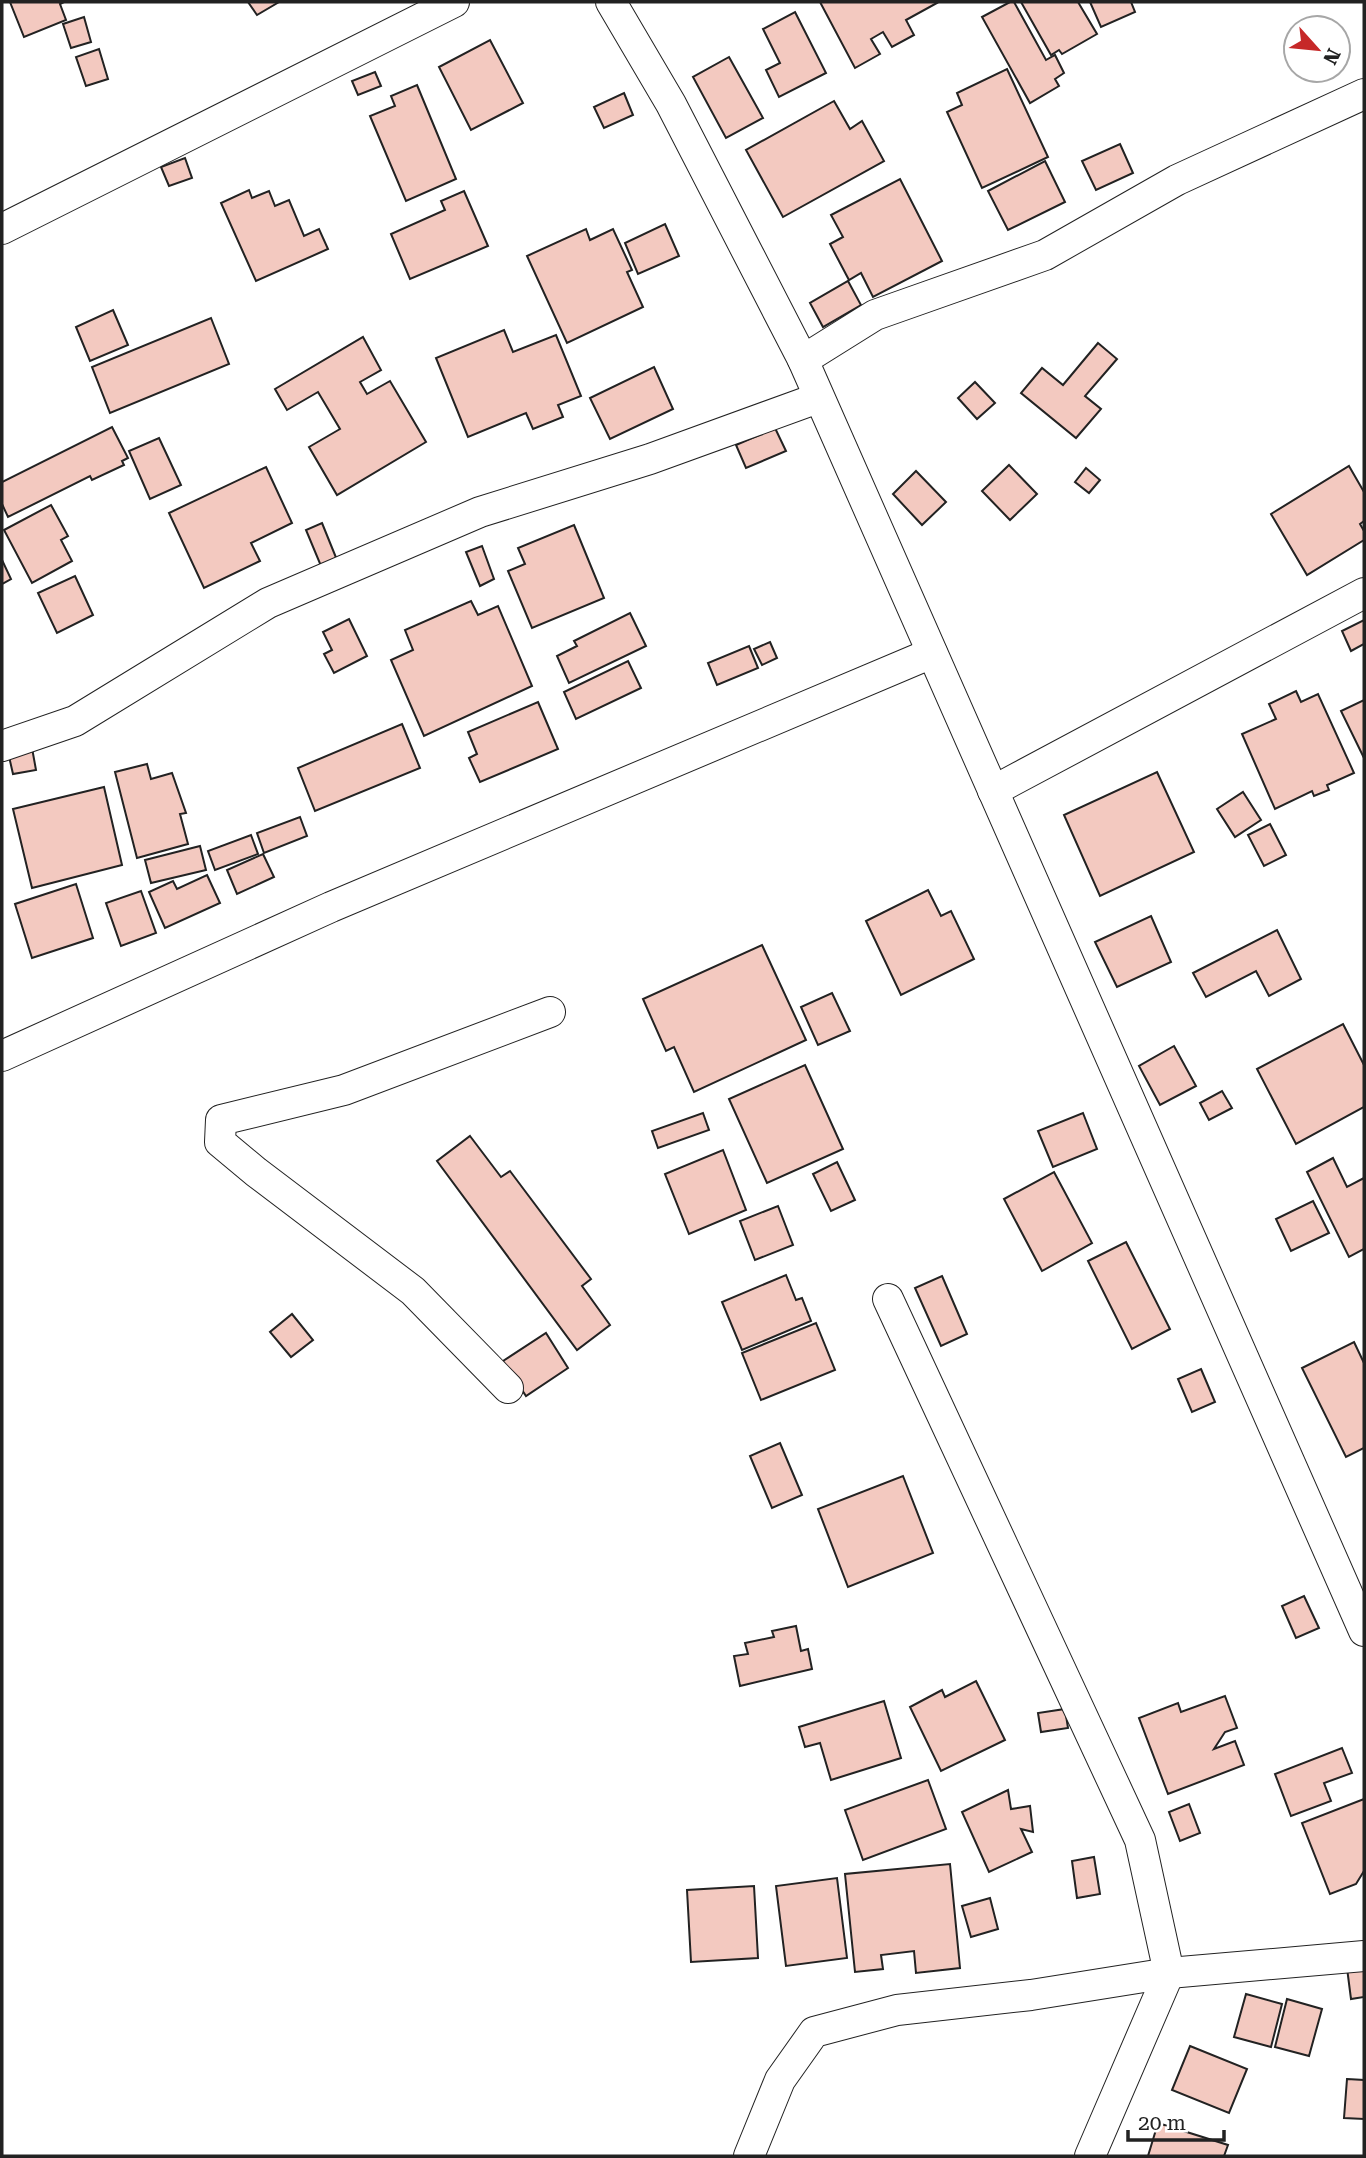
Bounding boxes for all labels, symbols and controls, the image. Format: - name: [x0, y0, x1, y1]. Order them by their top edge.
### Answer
- north arrow: [1282, 14, 1352, 84]
- text: N: [1318, 45, 1345, 69]
- scale bar: [1128, 2098, 1224, 2142]
- text: 20 m: [1138, 2111, 1186, 2135]

